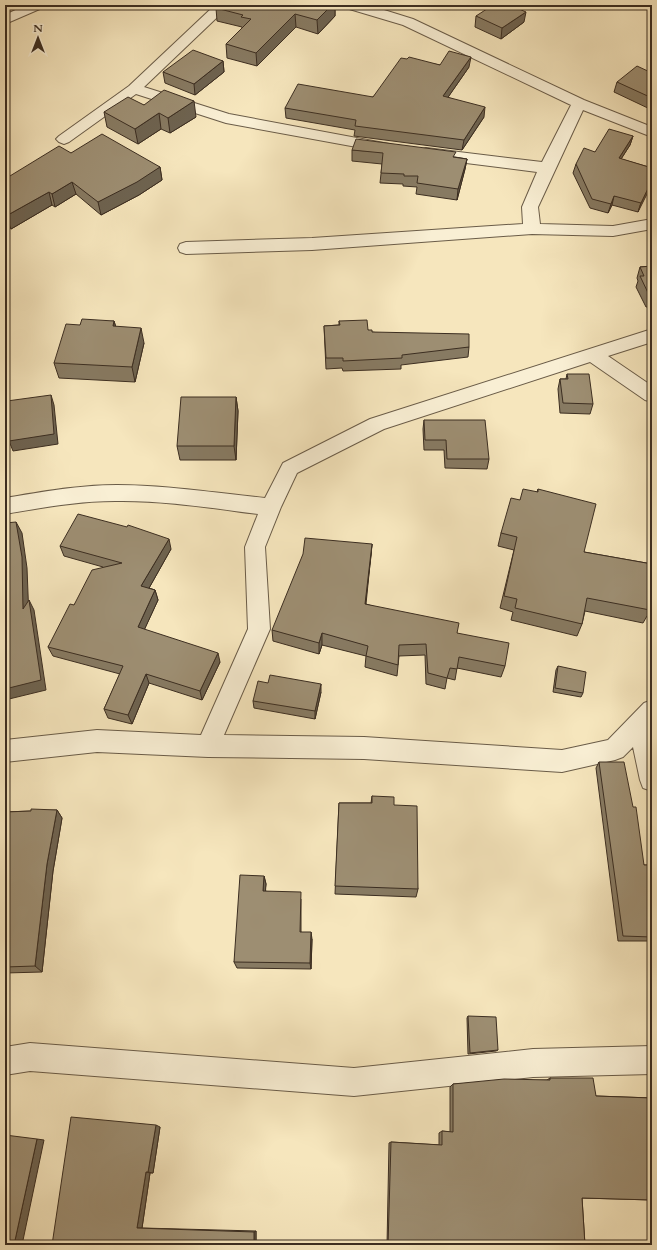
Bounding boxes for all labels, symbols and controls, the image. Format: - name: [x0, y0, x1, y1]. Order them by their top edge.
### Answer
- north arrow: [18, 18, 58, 58]
- text: N: [33, 21, 43, 36]

